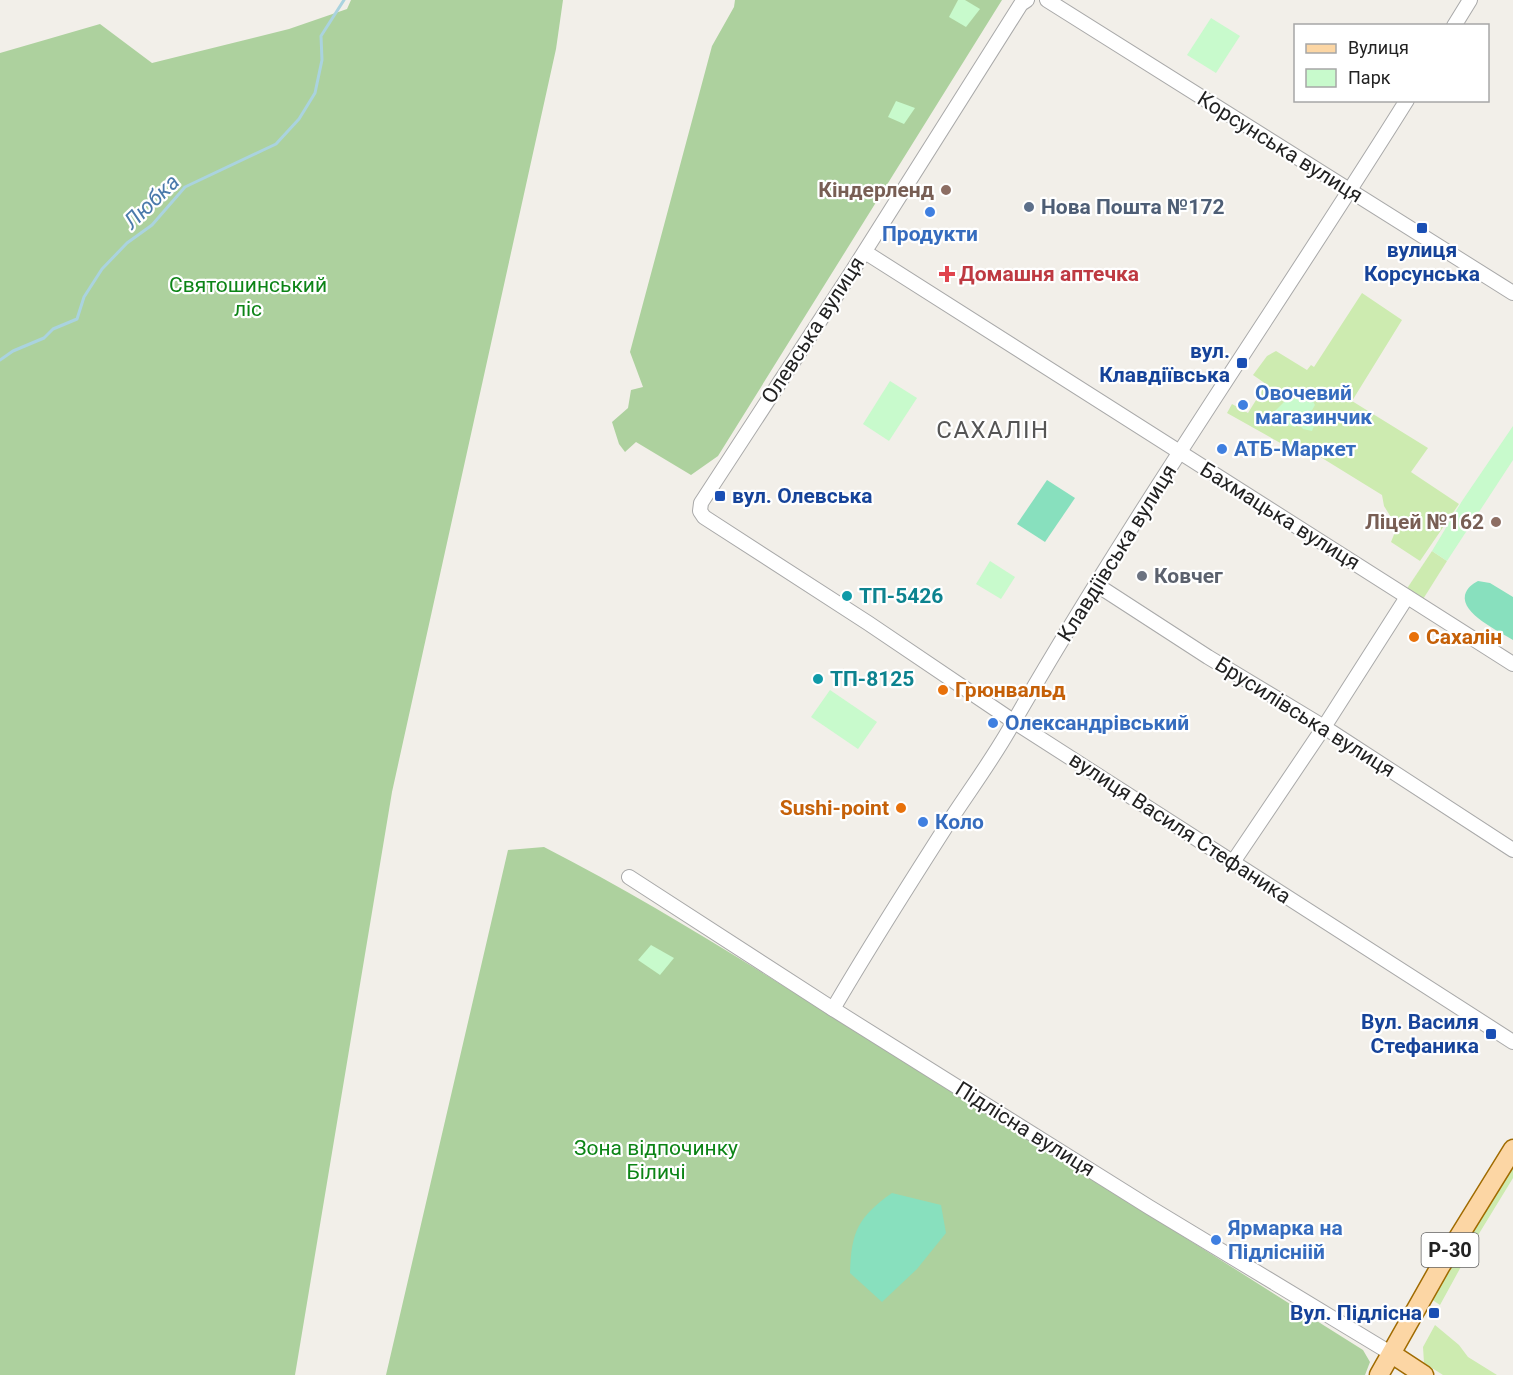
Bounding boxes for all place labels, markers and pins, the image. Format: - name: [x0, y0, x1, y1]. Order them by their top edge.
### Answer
- place label: Кіндерленд: [818, 178, 934, 202]
- marker: Кіндерленд: [939, 183, 953, 197]
- place label: Нова Пошта №172: [1041, 195, 1225, 219]
- marker: Нова Пошта №172: [1022, 200, 1036, 214]
- marker: Продукти: [923, 205, 937, 219]
- marker: вулиця Корсунська: [1415, 221, 1429, 235]
- place label: Продукти: [882, 222, 978, 246]
- place label: вулиця Корсунська: [1364, 238, 1480, 286]
- place label: Домашня аптечка: [959, 262, 1139, 286]
- marker: Домашня аптечка: [940, 267, 954, 281]
- place label: вул. Клавдіївська: [1099, 339, 1230, 387]
- marker: вул. Клавдіївська: [1235, 356, 1249, 370]
- place label: Овочевий магазинчик: [1255, 381, 1372, 429]
- marker: Овочевий магазинчик: [1236, 398, 1250, 412]
- place label: АТБ-Маркет: [1234, 437, 1357, 461]
- marker: АТБ-Маркет: [1215, 442, 1229, 456]
- place label: вул. Олевська: [732, 484, 872, 508]
- marker: вул. Олевська: [713, 489, 727, 503]
- place label: Ліцей №162: [1365, 510, 1484, 534]
- marker: Ліцей №162: [1489, 515, 1503, 529]
- place label: Ковчег: [1154, 564, 1223, 588]
- marker: Ковчег: [1135, 569, 1149, 583]
- place label: ТП-5426: [859, 584, 943, 608]
- marker: ТП-5426: [840, 589, 854, 603]
- place label: Сахалін: [1426, 625, 1502, 649]
- marker: Сахалін: [1407, 630, 1421, 644]
- place label: ТП-8125: [830, 667, 914, 691]
- marker: ТП-8125: [811, 672, 825, 686]
- place label: Грюнвальд: [955, 678, 1066, 702]
- marker: Грюнвальд: [936, 683, 950, 697]
- place label: Олександрівський: [1005, 711, 1189, 735]
- marker: Олександрівський: [986, 716, 1000, 730]
- place label: Sushi-point: [780, 796, 889, 820]
- marker: Sushi-point: [894, 801, 908, 815]
- place label: Коло: [935, 810, 984, 834]
- marker: Коло: [916, 815, 930, 829]
- place label: Вул. Василя Стефаника: [1361, 1010, 1479, 1058]
- marker: Вул. Василя Стефаника: [1484, 1027, 1498, 1041]
- place label: Ярмарка на Підлісніій: [1227, 1216, 1343, 1264]
- marker: Ярмарка на Підлісніій: [1209, 1233, 1223, 1247]
- place label: Вул. Підлісна: [1290, 1301, 1422, 1325]
- marker: Вул. Підлісна: [1427, 1306, 1441, 1320]

